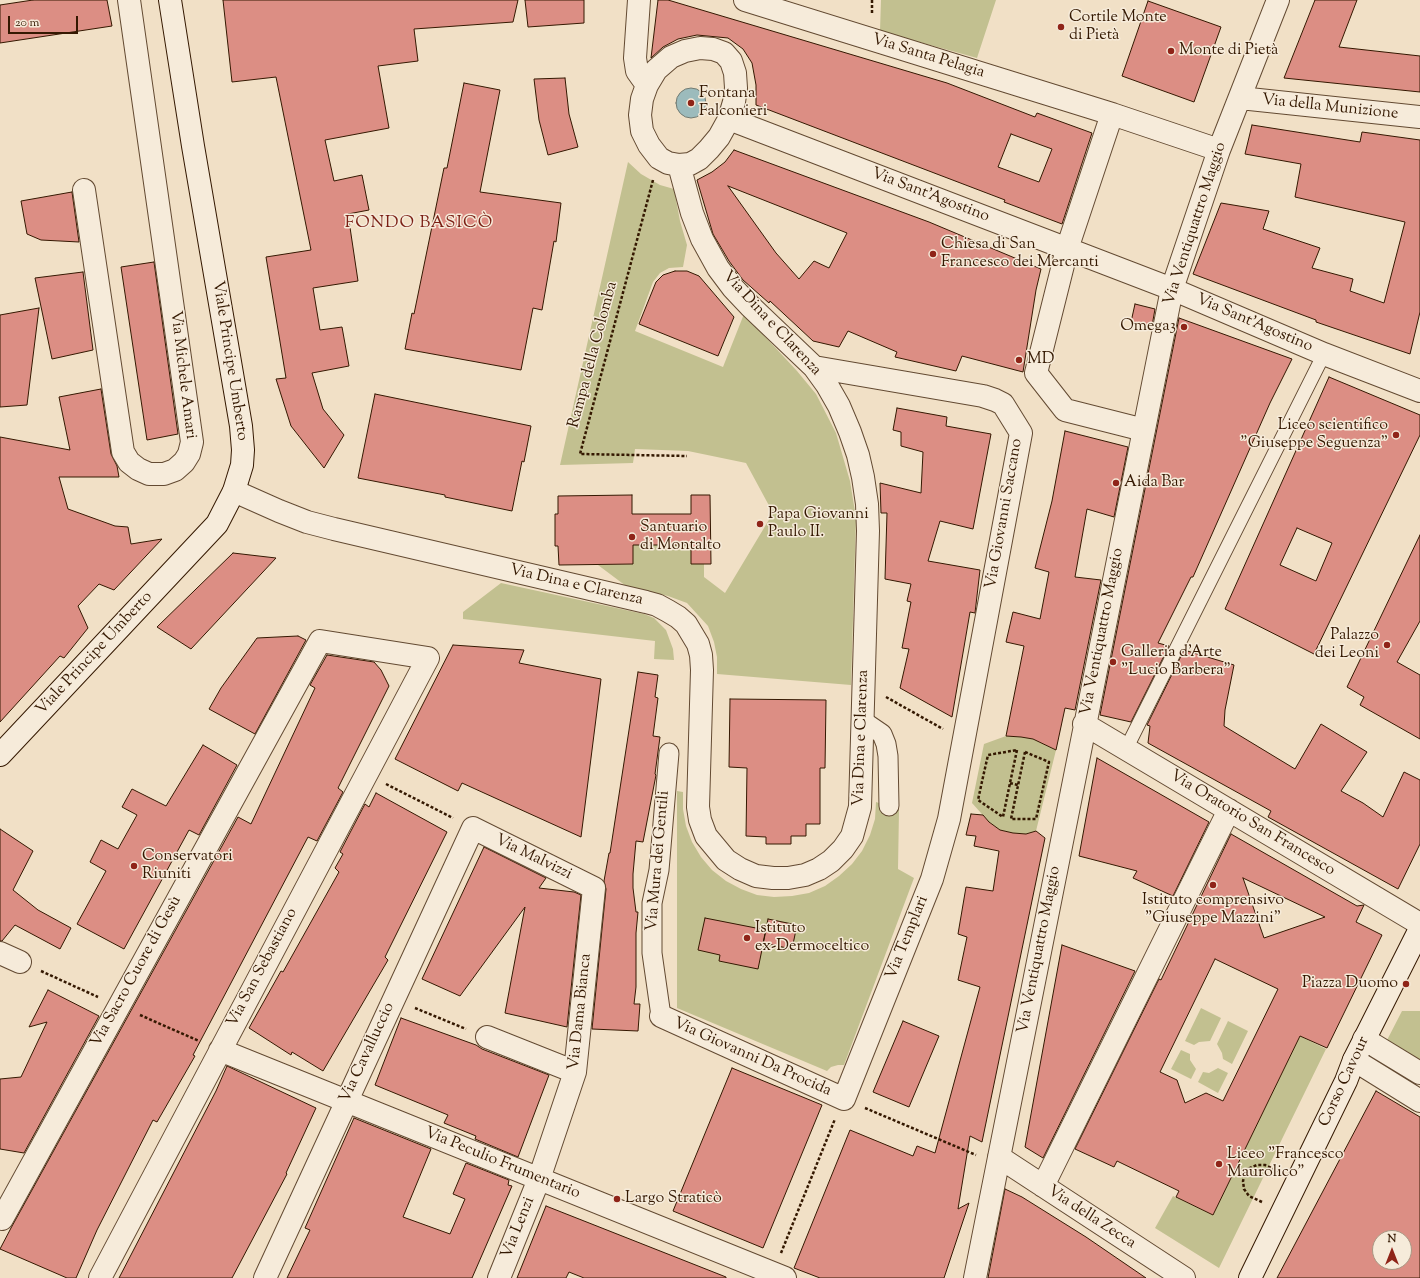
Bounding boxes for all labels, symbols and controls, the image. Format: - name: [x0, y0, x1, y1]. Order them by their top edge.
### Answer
- scale bar: [10, 8, 80, 34]
- place label: Cortile Monte di Pietà: [1069, 8, 1167, 46]
- text: 20 m: [15, 14, 39, 32]
- marker: Cortile Monte di Pietà: [1056, 22, 1066, 32]
- street label: Via Santa Pelagia: [869, 31, 987, 83]
- place label: Monte di Pietà: [1179, 41, 1278, 61]
- marker: Monte di Pietà: [1166, 46, 1176, 56]
- place label: Fontana Falconieri: [699, 84, 767, 122]
- street label: Via della Munizione: [1261, 91, 1399, 125]
- marker: Fontana Falconieri: [686, 98, 696, 108]
- street label: Via Ventiquattro Maggio: [1161, 140, 1231, 308]
- street label: Via Sant'Agostino: [868, 165, 992, 227]
- district label: FONDO BASICÒ: [345, 214, 493, 234]
- place label: Chiesa di San Francesco dei Mercanti: [941, 235, 1099, 273]
- marker: Chiesa di San Francesco dei Mercanti: [928, 249, 938, 259]
- street label: Via Dina e Clarenza: [717, 268, 825, 380]
- street label: Viale Principe Umberto: [207, 280, 251, 442]
- street label: Rampa della Colomba: [565, 280, 623, 430]
- street label: Via Sant'Agostino: [1193, 291, 1315, 357]
- street label: Via Michele Amari: [165, 310, 199, 440]
- place label: Omega3: [1120, 317, 1176, 337]
- marker: Omega3: [1179, 322, 1189, 332]
- place label: MD: [1027, 350, 1054, 370]
- marker: MD: [1014, 355, 1024, 365]
- place label: Liceo scientifico "Giuseppe Seguenza": [1240, 416, 1388, 454]
- marker: Liceo scientifico "Giuseppe Seguenza": [1391, 430, 1401, 440]
- street label: Via Giovanni Saccano: [982, 437, 1028, 591]
- place label: Aida Bar: [1124, 473, 1185, 493]
- marker: Aida Bar: [1111, 478, 1121, 488]
- place label: Papa Giovanni Paulo II.: [768, 505, 869, 543]
- place label: Santuario di Montalto: [640, 518, 721, 556]
- marker: Papa Giovanni Paulo II.: [755, 519, 765, 529]
- marker: Santuario di Montalto: [627, 532, 637, 542]
- street label: Via Ventiquattro Maggio: [1077, 547, 1129, 717]
- street label: Via Dina e Clarenza: [507, 561, 645, 611]
- street label: Viale Principe Umberto: [33, 588, 157, 720]
- place label: Palazzo dei Leoni: [1315, 626, 1379, 664]
- marker: Palazzo dei Leoni: [1382, 640, 1392, 650]
- place label: Galleria d'Arte "Lucio Barbera": [1121, 643, 1231, 681]
- marker: Galleria d'Arte "Lucio Barbera": [1108, 657, 1118, 667]
- street label: Via Dina e Clarenza: [850, 669, 874, 807]
- street label: Via Oratorio San Francesco: [1166, 767, 1338, 881]
- street label: Via Mura dei Gentili: [643, 790, 675, 932]
- street label: Via Malvizzi: [491, 831, 575, 885]
- place label: Conservatori Riuniti: [142, 847, 233, 885]
- marker: Conservatori Riuniti: [129, 861, 139, 871]
- street label: Via Ventiquattro Maggio: [1014, 865, 1066, 1035]
- marker: Istituto comprensivo "Giuseppe Mazzini": [1208, 880, 1218, 890]
- place label: Istituto comprensivo "Giuseppe Mazzini": [1142, 891, 1284, 929]
- street label: Via Sacro Cuore di Gesù: [87, 893, 187, 1051]
- street label: Via Templari: [882, 893, 934, 983]
- street label: Via San Sebastiano: [224, 905, 302, 1031]
- place label: Istituto ex-Dermoceltico: [755, 919, 869, 957]
- marker: Istituto ex-Dermoceltico: [742, 933, 752, 943]
- street label: Via Dama Bianca: [565, 953, 597, 1071]
- place label: Piazza Duomo: [1302, 974, 1398, 994]
- marker: Piazza Duomo: [1401, 979, 1411, 989]
- street label: Via Cavalluccio: [336, 1000, 400, 1106]
- street label: Via Giovanni Da Procida: [670, 1014, 834, 1102]
- street label: Corso Cavour: [1316, 1034, 1374, 1130]
- street label: Via Peculio Frumentario: [421, 1124, 583, 1204]
- place label: Liceo "Francesco Maurolico": [1227, 1145, 1344, 1183]
- marker: Liceo "Francesco Maurolico": [1214, 1159, 1224, 1169]
- street label: Via della Zecca: [1043, 1182, 1139, 1254]
- place label: Largo Straticò: [625, 1189, 722, 1209]
- marker: Largo Straticò: [612, 1194, 622, 1204]
- street label: Via Lenzi: [498, 1195, 540, 1261]
- north arrow: [1372, 1230, 1412, 1270]
- text: N: [1388, 1231, 1396, 1247]

